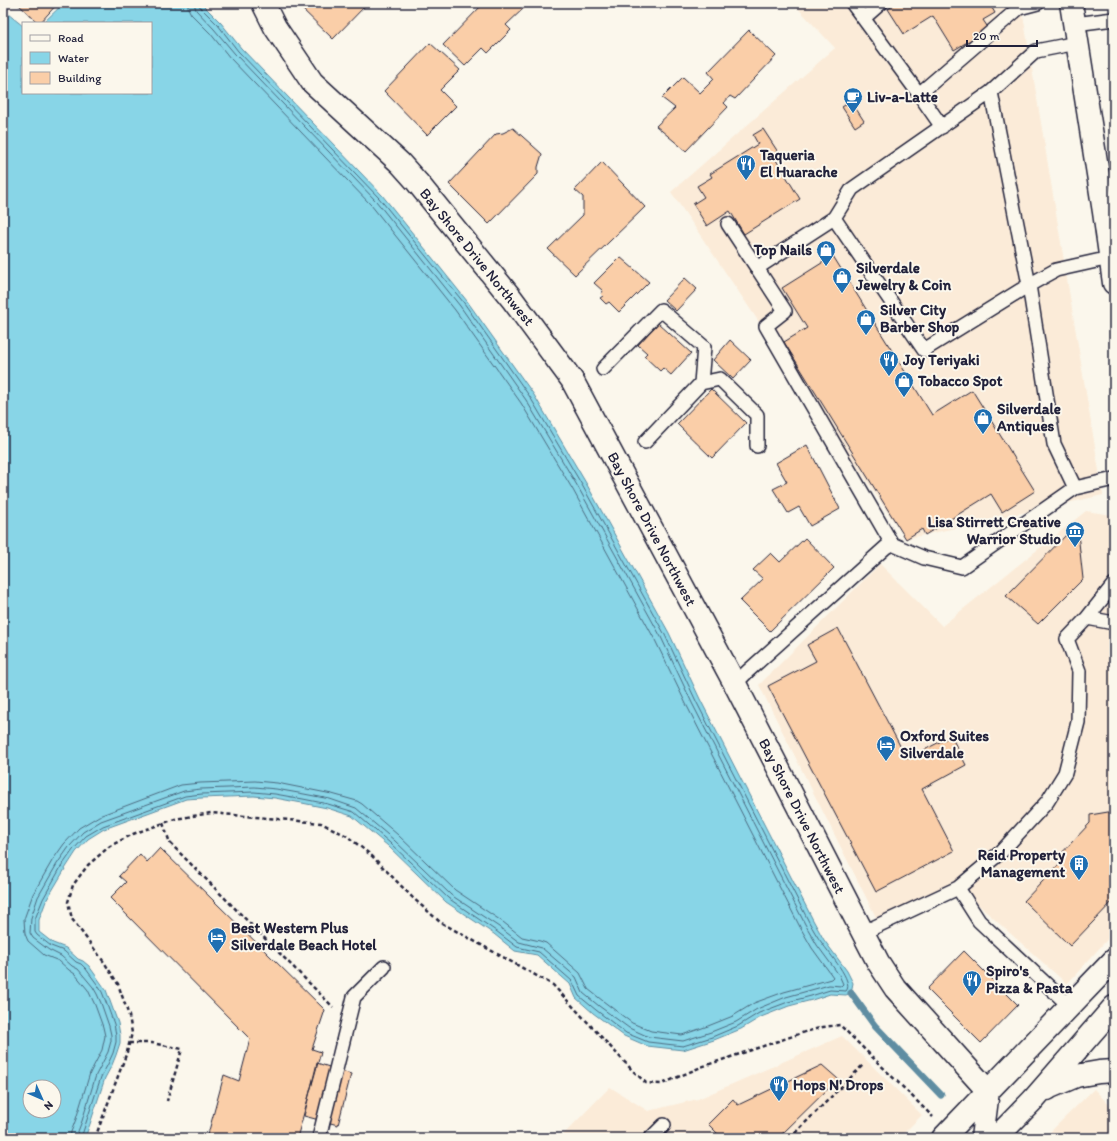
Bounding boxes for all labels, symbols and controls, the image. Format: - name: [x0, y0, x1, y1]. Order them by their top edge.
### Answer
- legend: [22, 22, 152, 94]
- scale bar: [967, 22, 1037, 48]
- text: 20 m: [973, 29, 1000, 43]
- text: Road: [58, 31, 84, 45]
- text: Water: [58, 51, 89, 65]
- text: Building: [58, 71, 102, 85]
- cafe icon: Liv-a-Latte: [842, 86, 864, 114]
- place label: Liv-a-Latte: [867, 88, 938, 106]
- place label: Taqueria El Huarache: [759, 146, 838, 181]
- restaurant icon: Taqueria El Huarache: [735, 153, 757, 181]
- street label: Bay Shore Drive Northwest: [416, 185, 538, 330]
- shop icon: Top Nails: [815, 239, 837, 267]
- place label: Top Nails: [753, 241, 812, 260]
- place label: Silverdale Jewelry & Coin: [855, 259, 952, 295]
- shop icon: Silverdale Jewelry & Coin: [831, 266, 853, 294]
- place label: Silver City Barber Shop: [880, 301, 960, 337]
- shop icon: Silver City Barber Shop: [855, 308, 877, 336]
- restaurant icon: Joy Teriyaki: [878, 349, 900, 377]
- place label: Joy Teriyaki: [902, 351, 980, 370]
- shop icon: Tobacco Spot: [893, 370, 915, 398]
- place label: Tobacco Spot: [917, 372, 1003, 391]
- place label: Silverdale Antiques: [996, 400, 1061, 436]
- shop icon: Silverdale Antiques: [972, 407, 994, 435]
- street label: Bay Shore Drive Northwest: [604, 449, 700, 609]
- place label: Lisa Stirrett Creative Warrior Studio: [927, 513, 1061, 548]
- museum icon: Lisa Stirrett Creative Warrior Studio: [1064, 520, 1086, 548]
- place label: Oxford Suites Silverdale: [900, 727, 989, 762]
- hotel icon: Oxford Suites Silverdale: [875, 734, 897, 762]
- street label: Bay Shore Drive Northwest: [755, 735, 849, 897]
- place label: Reid Property Management: [978, 846, 1066, 882]
- building icon: Reid Property Management: [1068, 853, 1090, 881]
- place label: Best Western Plus Silverdale Beach Hotel: [231, 919, 377, 954]
- hotel icon: Best Western Plus Silverdale Beach Hotel: [206, 926, 228, 954]
- place label: Spiro's Pizza & Pasta: [986, 962, 1073, 997]
- restaurant icon: Spiro's Pizza & Pasta: [961, 969, 983, 997]
- restaurant icon: Hops N' Drops: [768, 1074, 790, 1102]
- place label: Hops N' Drops: [793, 1076, 884, 1095]
- north arrow: [22, 1079, 62, 1119]
- text: N: [41, 1098, 56, 1113]

